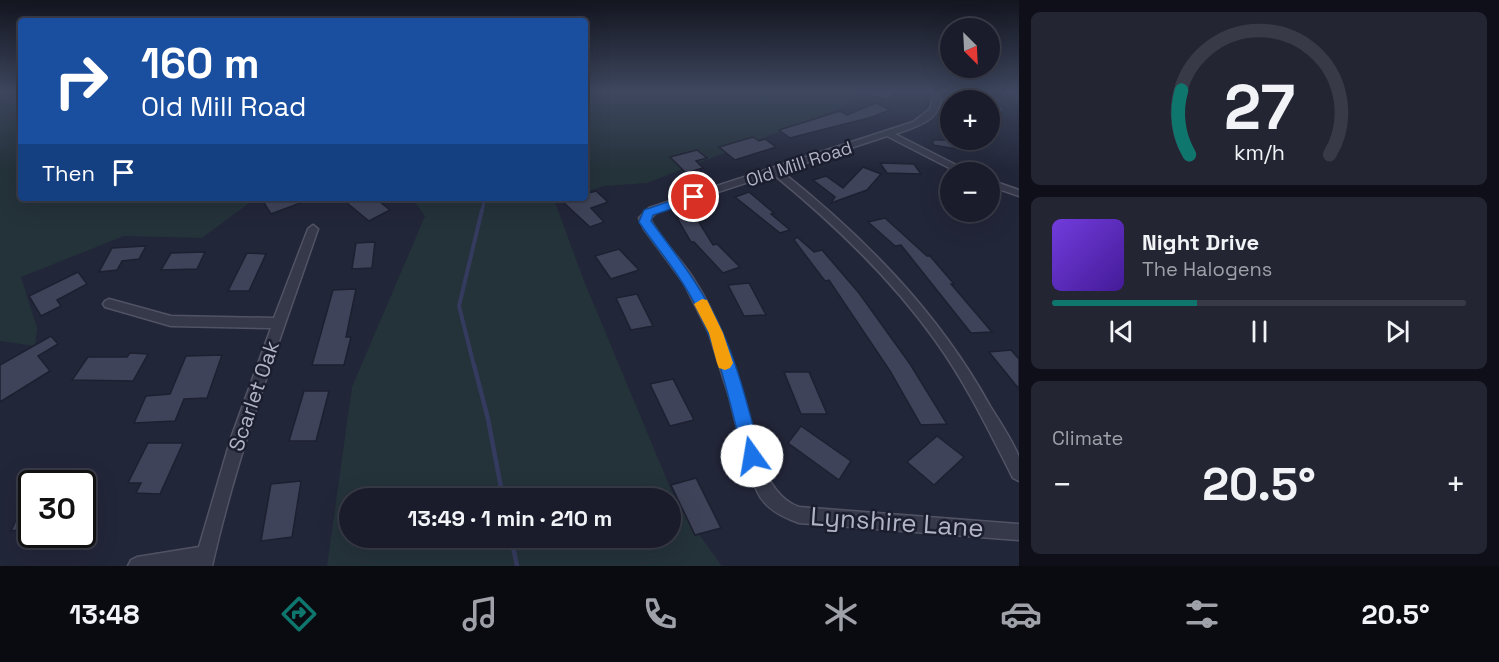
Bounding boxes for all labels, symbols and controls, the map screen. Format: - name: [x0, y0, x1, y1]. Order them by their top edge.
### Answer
- north arrow: [940, 18, 1000, 78]
- map controls: [940, 18, 1000, 222]
- text: 160 m: [141, 37, 260, 90]
- icon: right: [42, 42, 120, 120]
- text: 27: [1223, 69, 1295, 148]
- text: Old Mill Road: [141, 89, 306, 124]
- button: +: [940, 90, 1000, 150]
- street label: Old Mill Road: [743, 136, 855, 192]
- text: km/h: [1233, 140, 1285, 167]
- icon: arrive: [107, 156, 140, 189]
- text: Then: [42, 159, 95, 187]
- button: −: [940, 162, 1000, 222]
- pin: [668, 171, 719, 222]
- icon: arrive: [677, 180, 710, 213]
- text: Night Drive: [1142, 228, 1259, 256]
- text: The Halogens: [1142, 256, 1272, 282]
- icon: previous: [1105, 315, 1138, 348]
- icon: pause: [1243, 315, 1276, 348]
- icon: next: [1381, 315, 1414, 348]
- street label: Scarlet Oak: [222, 337, 285, 455]
- position arrow: [720, 424, 784, 488]
- text: Climate: [1052, 425, 1123, 451]
- text: 20.5°: [1202, 456, 1316, 513]
- text: −: [1052, 464, 1072, 506]
- text: +: [1446, 464, 1466, 506]
- speed limit sign: 30: [18, 470, 96, 548]
- street label: Lynshire Lane: [809, 499, 985, 545]
- text: 13:49 · 1 min · 210 m: [408, 504, 612, 532]
- icon: directions: [278, 593, 320, 635]
- icon: music: [459, 593, 501, 635]
- icon: phone: [639, 593, 681, 635]
- icon: climate: [820, 593, 862, 635]
- icon: car: [1000, 593, 1042, 635]
- icon: filters: [1181, 593, 1223, 635]
- text: 13:48: [69, 597, 139, 632]
- text: 20.5°: [1362, 597, 1430, 632]

